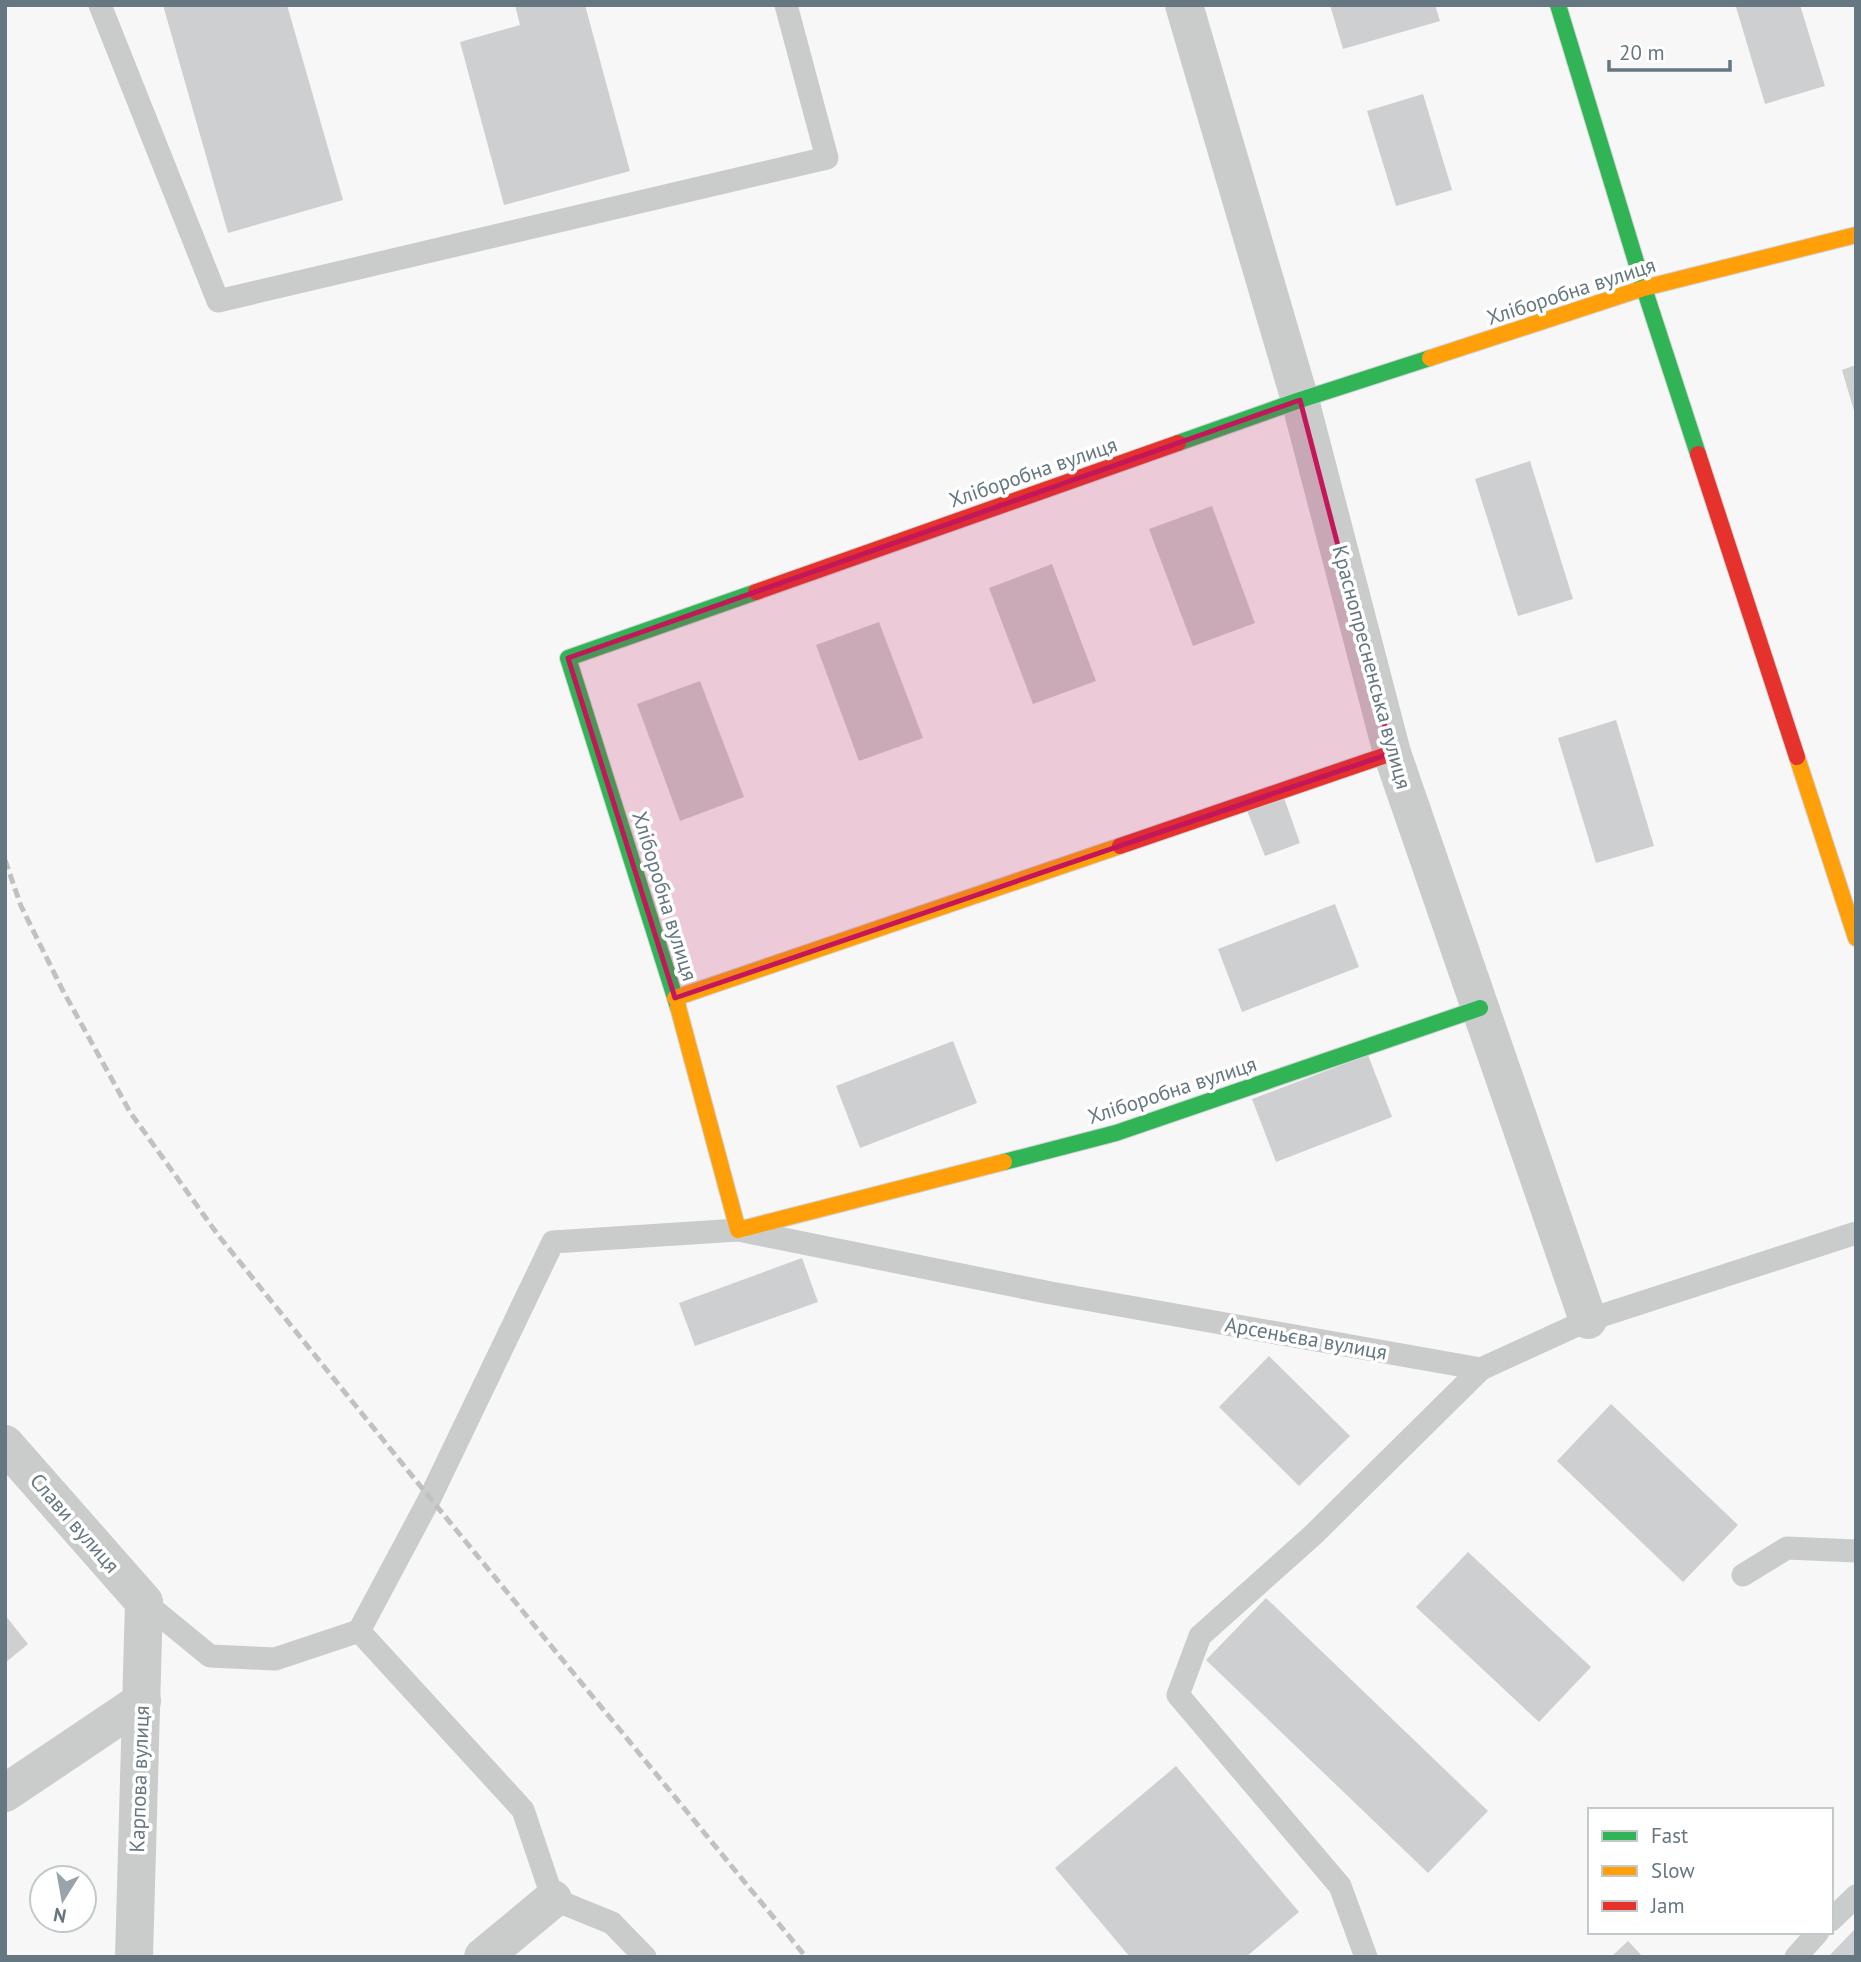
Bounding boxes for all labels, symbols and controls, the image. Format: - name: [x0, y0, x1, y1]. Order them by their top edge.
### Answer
- scale bar: [1609, 28, 1730, 72]
- text: 20 m: [1619, 39, 1665, 66]
- street label: Хліборобна вулиця: [1483, 251, 1659, 331]
- street label: Хліборобна вулиця: [945, 431, 1121, 513]
- street label: Краснопресненська вулиця: [1326, 542, 1418, 792]
- street label: Хліборобна вулиця: [626, 808, 704, 984]
- street label: Хліборобна вулиця: [1084, 1050, 1260, 1130]
- street label: Арсеньєва вулиця: [1223, 1310, 1389, 1366]
- street label: Слави вулиця: [24, 1468, 126, 1578]
- street label: Карпова вулиця: [123, 1705, 155, 1853]
- legend: [1588, 1808, 1833, 1934]
- text: Fast: [1651, 1822, 1688, 1849]
- text: Slow: [1651, 1857, 1695, 1884]
- north arrow: [28, 1864, 98, 1934]
- text: Jam: [1650, 1892, 1685, 1919]
- text: N: [51, 1903, 68, 1929]

